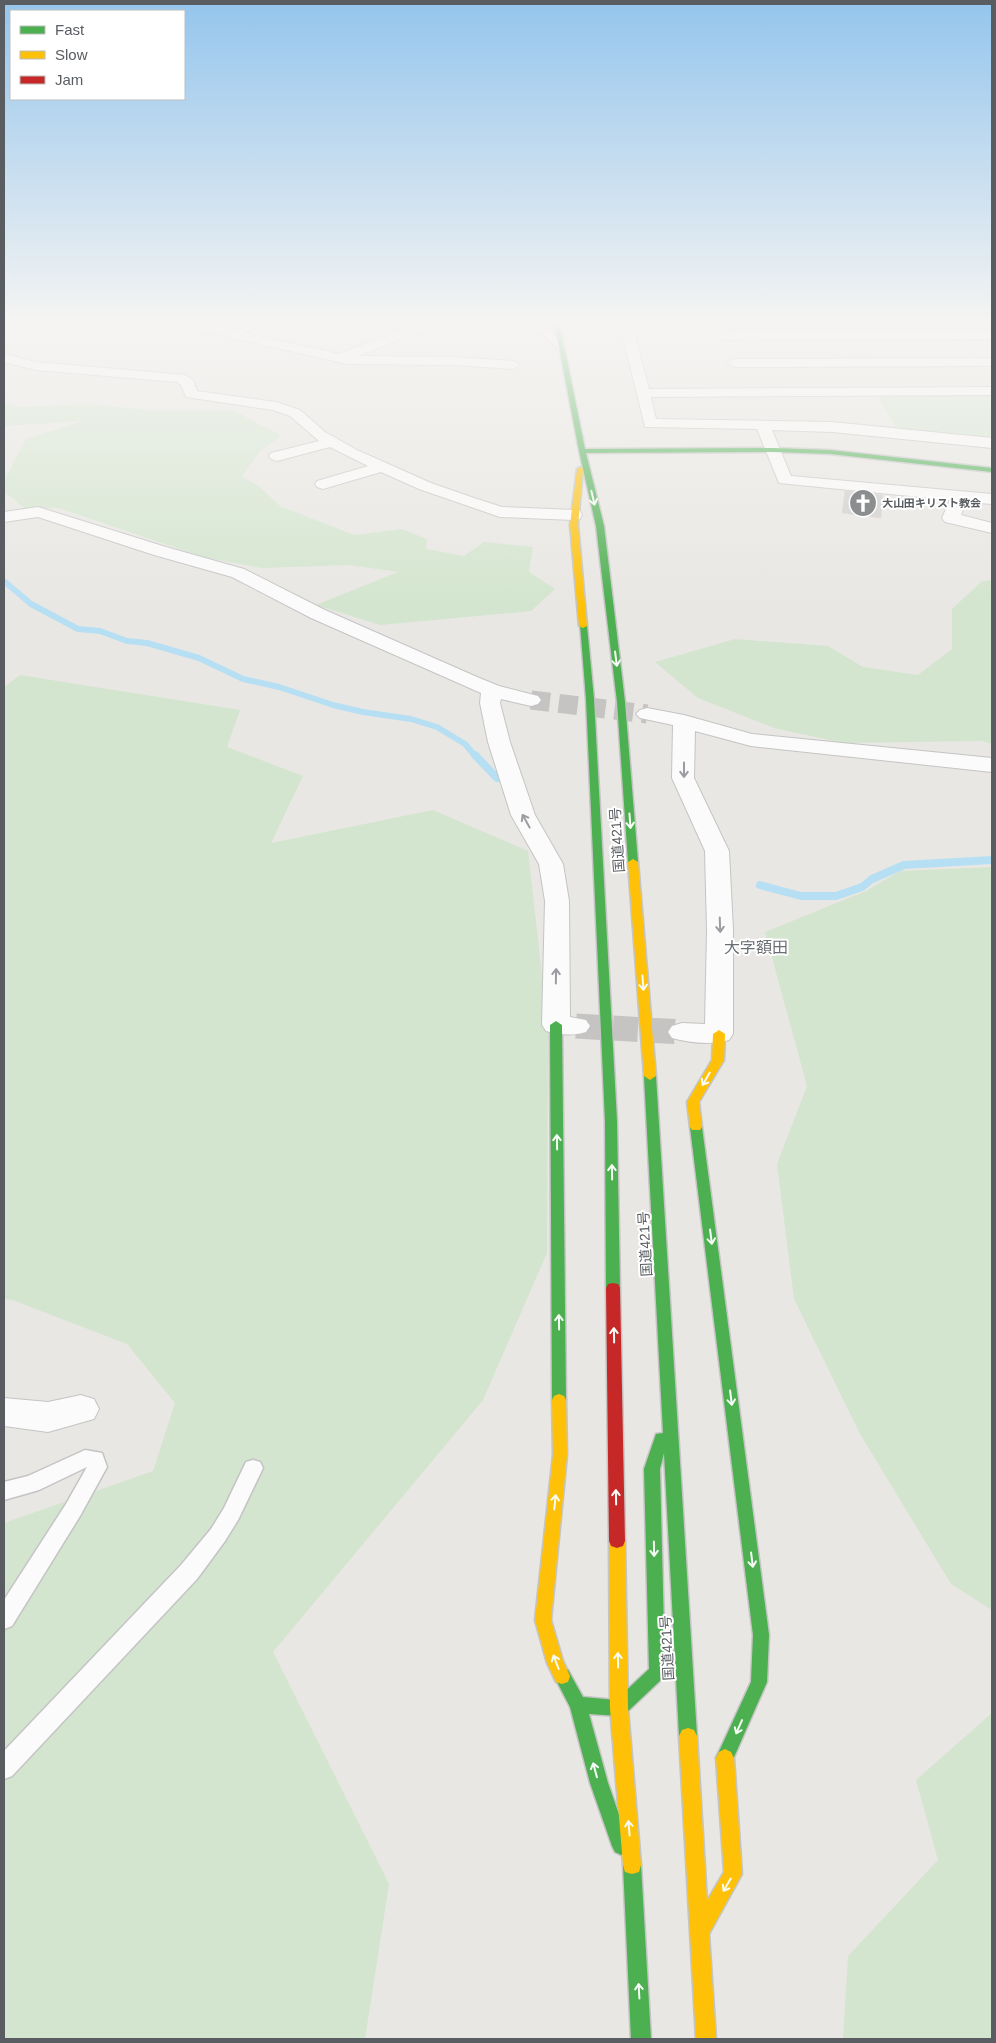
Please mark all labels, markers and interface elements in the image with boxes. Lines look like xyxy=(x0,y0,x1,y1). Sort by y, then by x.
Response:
legend xyxy=(10,10,185,100)
text: Fast xyxy=(55,21,85,38)
text: Slow xyxy=(55,46,88,63)
text: Jam xyxy=(55,71,83,88)
church icon: 大山田キリスト教会 xyxy=(848,488,878,518)
one-way arrow xyxy=(589,489,598,505)
place label: 大山田キリスト教会 xyxy=(882,497,981,509)
one-way arrow xyxy=(611,650,621,666)
one-way arrow xyxy=(679,762,689,778)
street label: 国道421号 xyxy=(607,807,627,873)
one-way arrow xyxy=(626,812,635,828)
one-way arrow xyxy=(521,814,531,828)
one-way arrow xyxy=(715,916,725,933)
district label: 大字額田 xyxy=(724,939,788,956)
one-way arrow xyxy=(551,968,561,984)
one-way arrow xyxy=(638,974,648,990)
one-way arrow xyxy=(701,1072,711,1086)
one-way arrow xyxy=(552,1135,562,1151)
one-way arrow xyxy=(607,1164,617,1180)
street label: 国道421号 xyxy=(635,1211,655,1277)
one-way arrow xyxy=(706,1229,716,1245)
one-way arrow xyxy=(554,1314,564,1330)
one-way arrow xyxy=(609,1327,619,1343)
one-way arrow xyxy=(726,1390,736,1406)
one-way arrow xyxy=(611,1489,621,1506)
one-way arrow xyxy=(551,1494,560,1510)
one-way arrow xyxy=(649,1540,659,1556)
one-way arrow xyxy=(747,1551,757,1567)
street label: 国道421号 xyxy=(657,1615,677,1681)
one-way arrow xyxy=(613,1652,623,1668)
one-way arrow xyxy=(550,1655,560,1670)
one-way arrow xyxy=(734,1719,743,1734)
one-way arrow xyxy=(590,1763,600,1779)
one-way arrow xyxy=(624,1821,634,1837)
one-way arrow xyxy=(722,1877,732,1891)
one-way arrow xyxy=(634,1983,643,1999)

